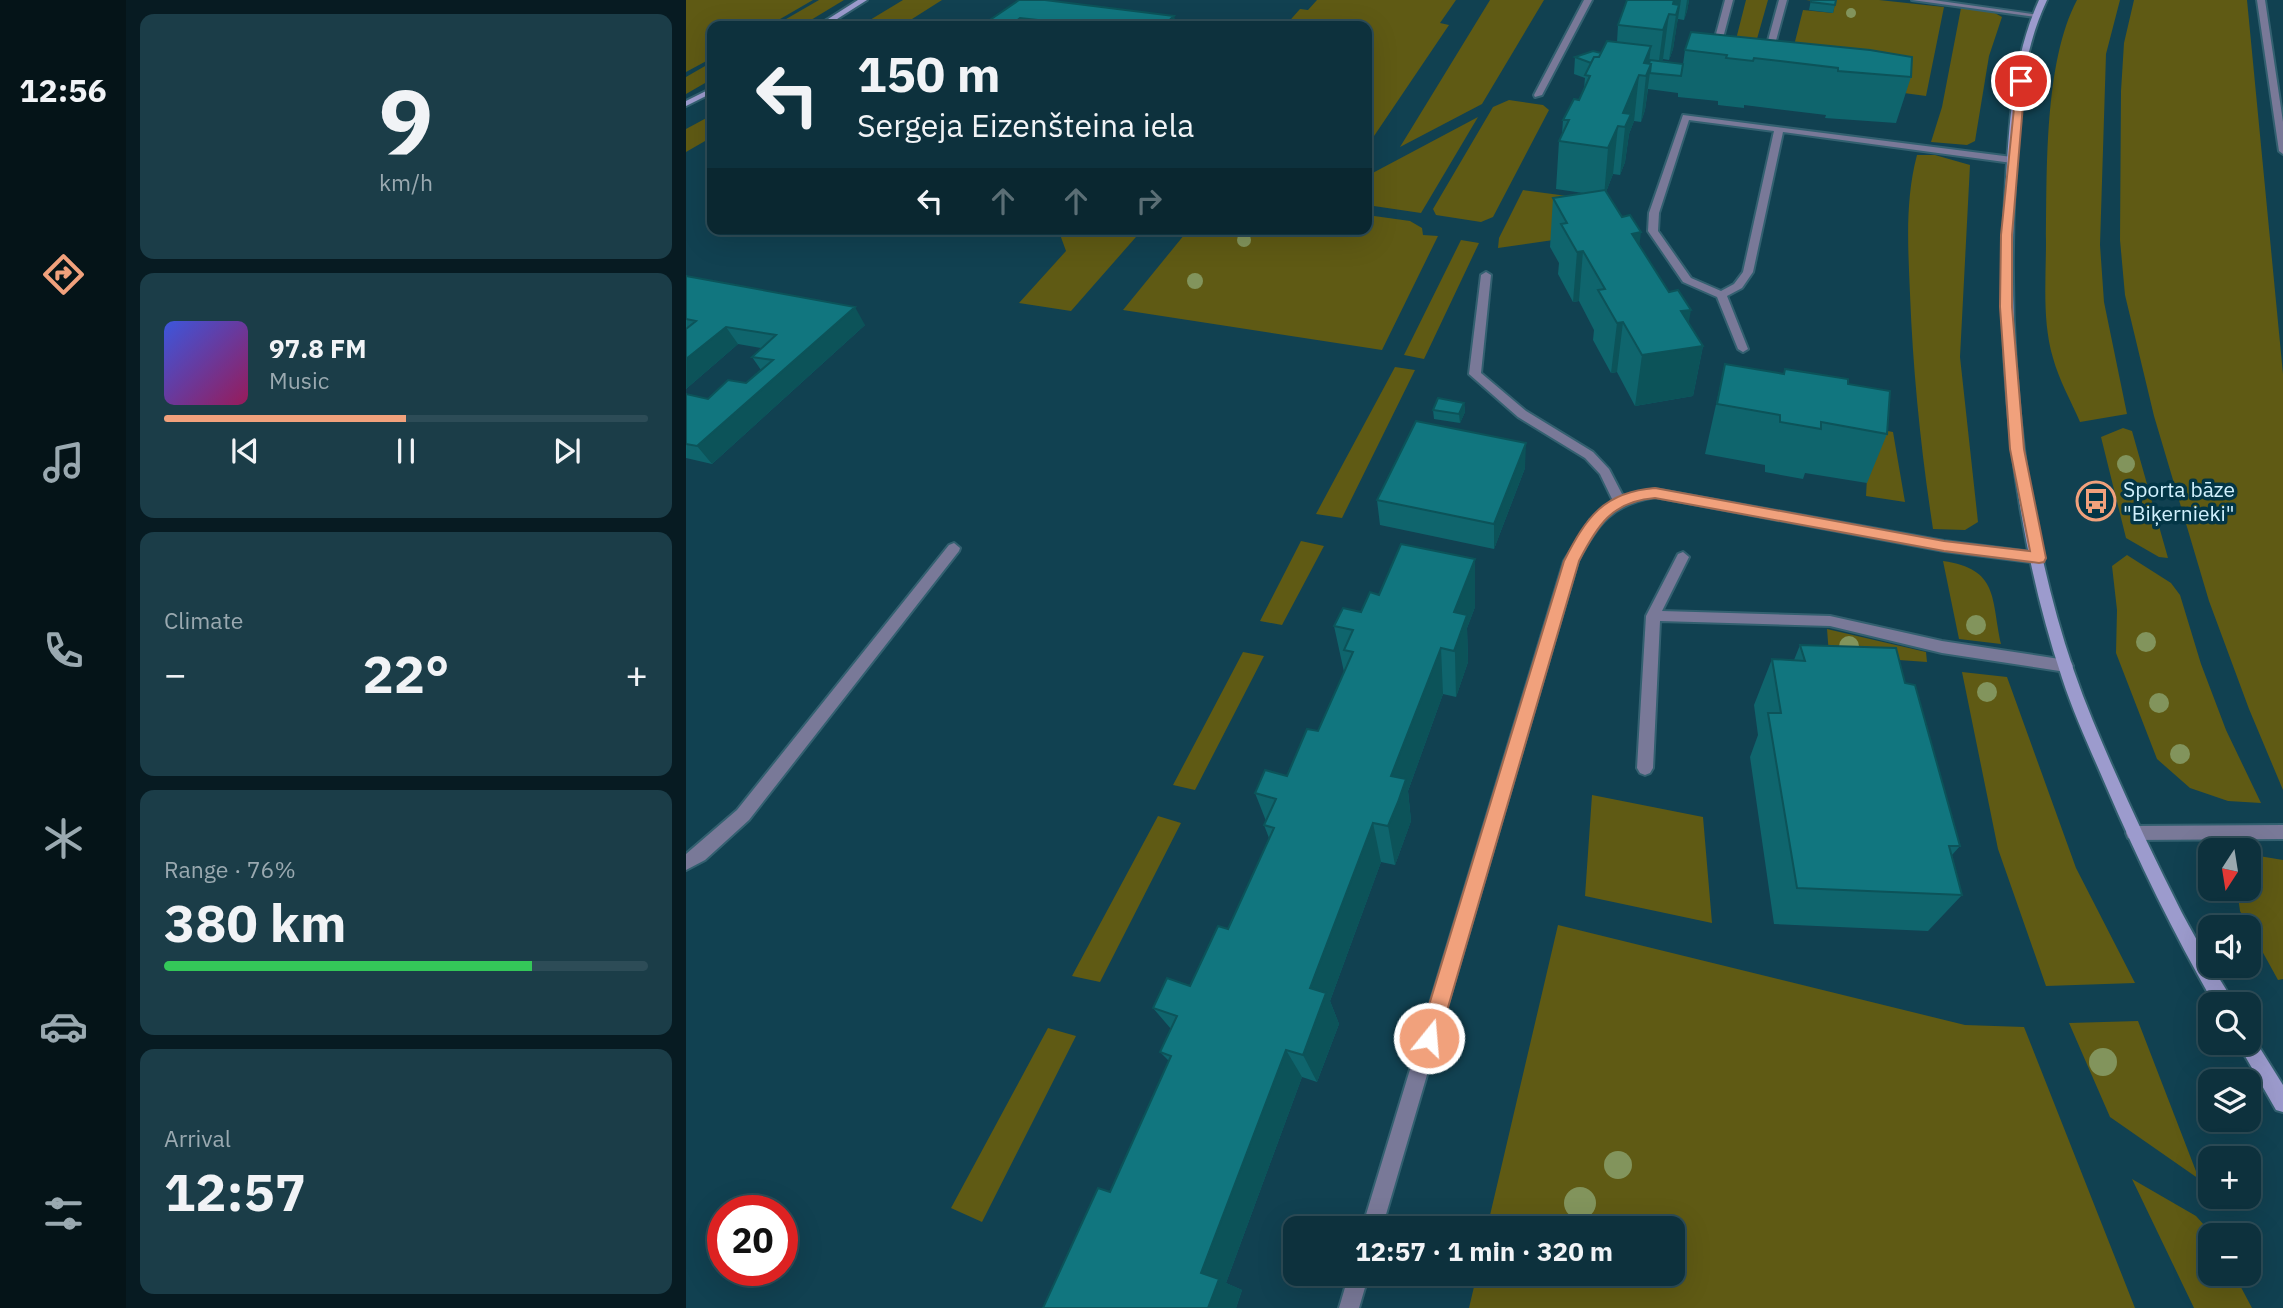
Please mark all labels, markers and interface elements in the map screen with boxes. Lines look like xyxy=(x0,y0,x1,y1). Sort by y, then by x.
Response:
text: 150 m xyxy=(857,42,1001,105)
icon: left xyxy=(742,49,833,140)
pin xyxy=(1991,51,2051,111)
text: 9 xyxy=(379,62,433,180)
icon: arrive xyxy=(2002,62,2040,100)
text: 12:56 xyxy=(19,69,107,111)
text: Sergeja Eizenšteina iela xyxy=(857,104,1194,146)
text: km/h xyxy=(379,167,433,197)
icon: left xyxy=(911,182,949,220)
icon: ahead xyxy=(984,182,1022,220)
icon: ahead xyxy=(1057,182,1095,220)
icon: right xyxy=(1130,182,1168,220)
icon: directions xyxy=(39,250,88,299)
text: 97.8 FM xyxy=(269,331,367,365)
text: Music xyxy=(269,365,329,395)
icon: previous xyxy=(226,432,264,470)
icon: pause xyxy=(387,432,425,470)
icon: next xyxy=(548,432,586,470)
icon: music xyxy=(39,438,88,487)
place label: Sporta bāze "Biķernieki" xyxy=(2123,475,2235,527)
bus stop icon: Sporta bāze "Biķernieki" xyxy=(2075,480,2117,522)
text: Climate xyxy=(164,605,243,635)
icon: phone xyxy=(39,626,88,675)
text: 22° xyxy=(363,640,449,707)
text: − xyxy=(164,649,187,698)
text: + xyxy=(625,649,648,698)
icon: climate xyxy=(39,814,88,863)
north arrow xyxy=(2198,838,2261,901)
map controls xyxy=(2198,838,2261,1286)
text: Range · 76% xyxy=(164,854,296,884)
text: 380 km xyxy=(164,889,346,956)
button: sound xyxy=(2198,915,2261,978)
button: search xyxy=(2198,992,2261,1055)
position arrow xyxy=(1392,1001,1466,1075)
icon: car xyxy=(39,1002,88,1051)
button: layers xyxy=(2198,1069,2261,1132)
text: Arrival xyxy=(164,1123,231,1153)
button: + xyxy=(2198,1146,2261,1209)
text: 12:57 xyxy=(164,1158,306,1225)
icon: filters xyxy=(39,1189,88,1238)
speed limit sign: 20 xyxy=(707,1195,798,1286)
button: − xyxy=(2198,1223,2261,1286)
text: 12:57 · 1 min · 320 m xyxy=(1355,1234,1613,1268)

